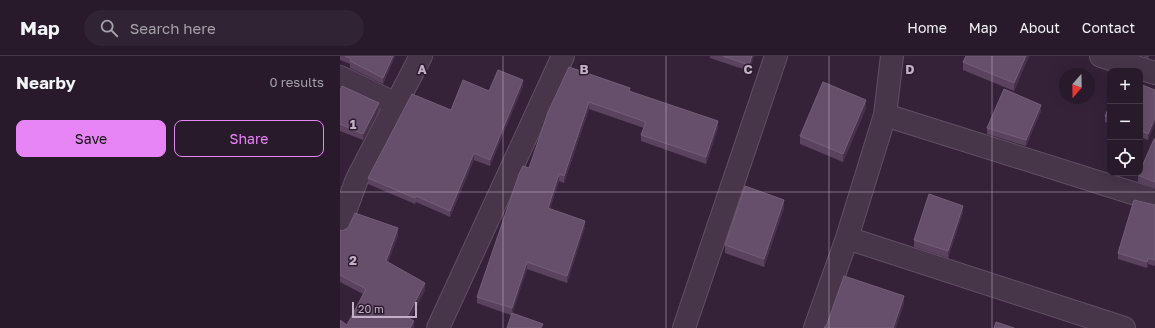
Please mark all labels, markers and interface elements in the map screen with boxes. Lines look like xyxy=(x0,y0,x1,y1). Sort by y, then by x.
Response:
search box xyxy=(84,10,364,46)
text: Map xyxy=(20,16,60,39)
icon: search xyxy=(98,17,120,39)
text: Search here xyxy=(130,19,216,37)
text: Home xyxy=(907,19,947,36)
text: Map xyxy=(969,19,997,36)
text: About xyxy=(1019,19,1060,36)
text: Contact xyxy=(1082,19,1135,36)
text: A xyxy=(417,61,427,77)
text: B xyxy=(579,61,589,77)
text: C xyxy=(743,61,753,77)
text: D xyxy=(905,61,915,77)
north arrow xyxy=(1059,68,1095,104)
map controls xyxy=(1107,68,1143,176)
button: + xyxy=(1107,68,1143,104)
text: Nearby xyxy=(16,72,76,93)
text: 0 results xyxy=(269,74,324,90)
button: − xyxy=(1107,104,1143,140)
text: 1 xyxy=(350,116,357,132)
button: Save xyxy=(16,120,166,157)
button: Share xyxy=(174,120,324,157)
button: locate xyxy=(1107,140,1143,176)
text: 2 xyxy=(349,252,357,268)
scale bar xyxy=(352,300,417,319)
text: 20 m xyxy=(358,302,384,315)

